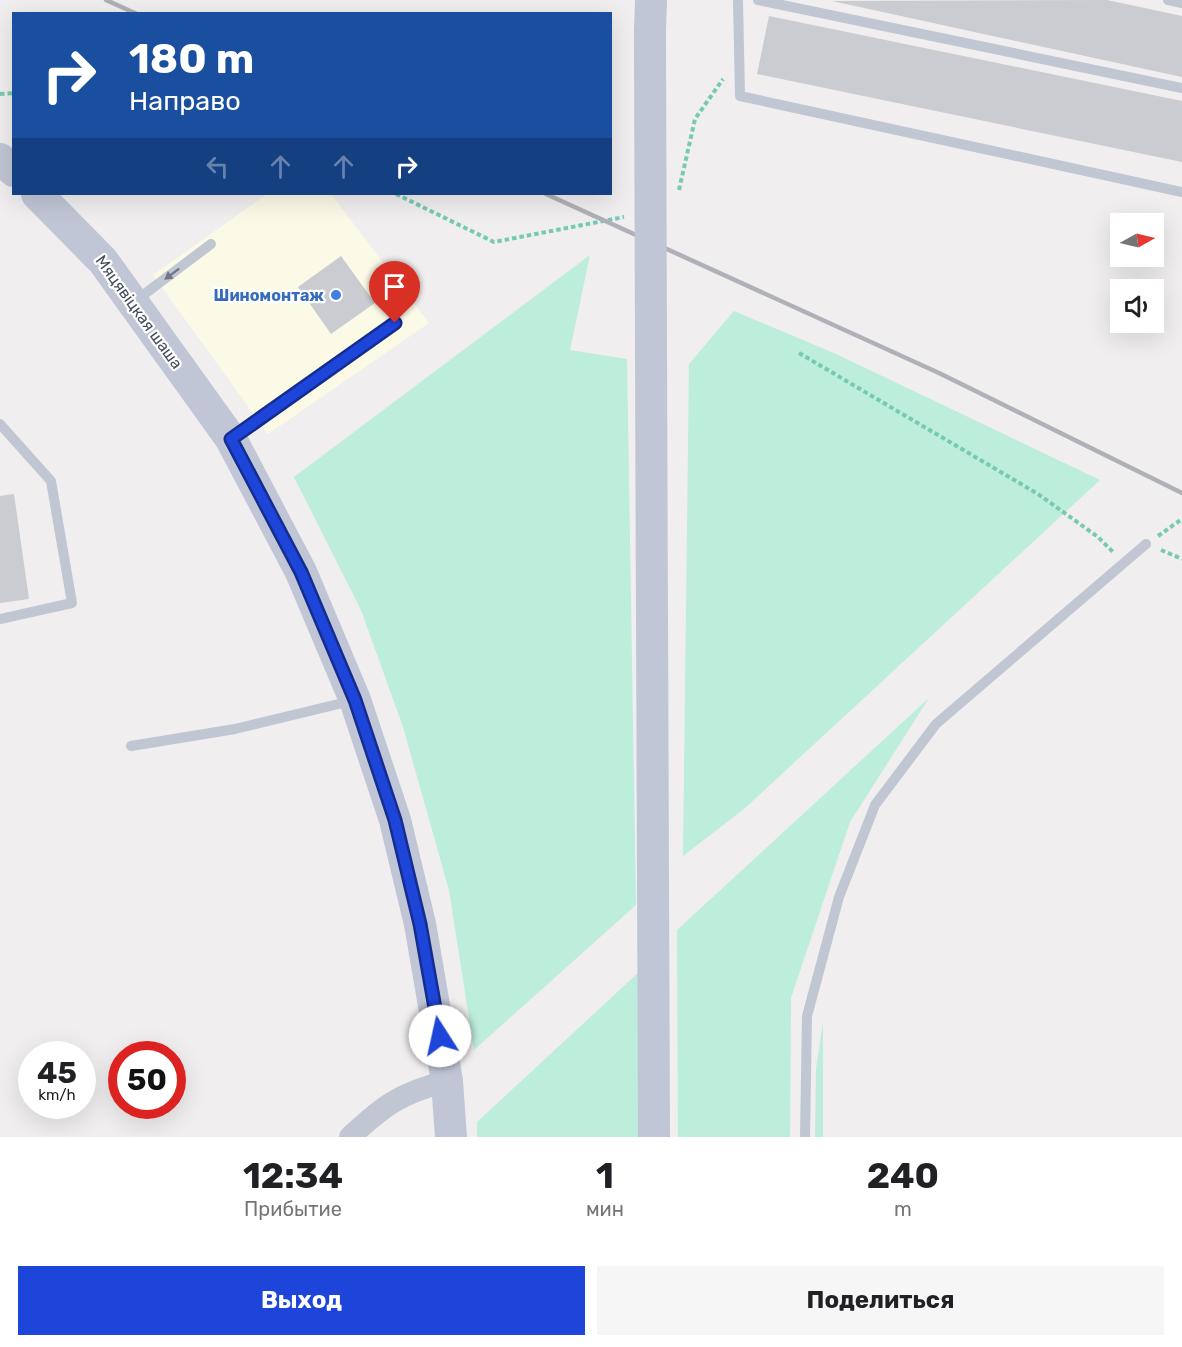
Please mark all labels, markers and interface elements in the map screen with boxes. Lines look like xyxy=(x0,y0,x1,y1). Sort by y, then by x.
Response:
text: 180 m xyxy=(129,34,254,84)
icon: right xyxy=(30,36,108,114)
text: Направо xyxy=(129,85,241,117)
icon: left xyxy=(201,150,234,183)
icon: ahead xyxy=(264,150,297,183)
icon: ahead xyxy=(327,150,360,183)
icon: right xyxy=(390,150,423,183)
north arrow xyxy=(1110,213,1164,267)
map controls xyxy=(1110,213,1164,333)
street label: Мяцявіцкая шаша xyxy=(91,252,187,372)
pin xyxy=(369,261,420,323)
one-way arrow xyxy=(164,267,179,279)
icon: arrive xyxy=(378,270,411,303)
button: sound xyxy=(1110,279,1164,333)
place label: Шиномонтаж xyxy=(214,286,324,305)
marker: Шиномонтаж xyxy=(329,288,343,302)
position arrow xyxy=(408,1004,472,1068)
speed limit sign: 50 xyxy=(108,1041,186,1119)
text: 45 xyxy=(37,1055,77,1091)
text: km/h xyxy=(38,1086,76,1104)
text: 12:34 xyxy=(243,1154,343,1197)
text: 1 xyxy=(596,1154,614,1197)
text: 240 xyxy=(867,1154,939,1197)
text: Прибытие xyxy=(244,1197,342,1221)
text: мин xyxy=(586,1197,624,1221)
text: m xyxy=(894,1197,912,1221)
button: Выход xyxy=(18,1266,585,1335)
button: Поделиться xyxy=(597,1266,1164,1335)

